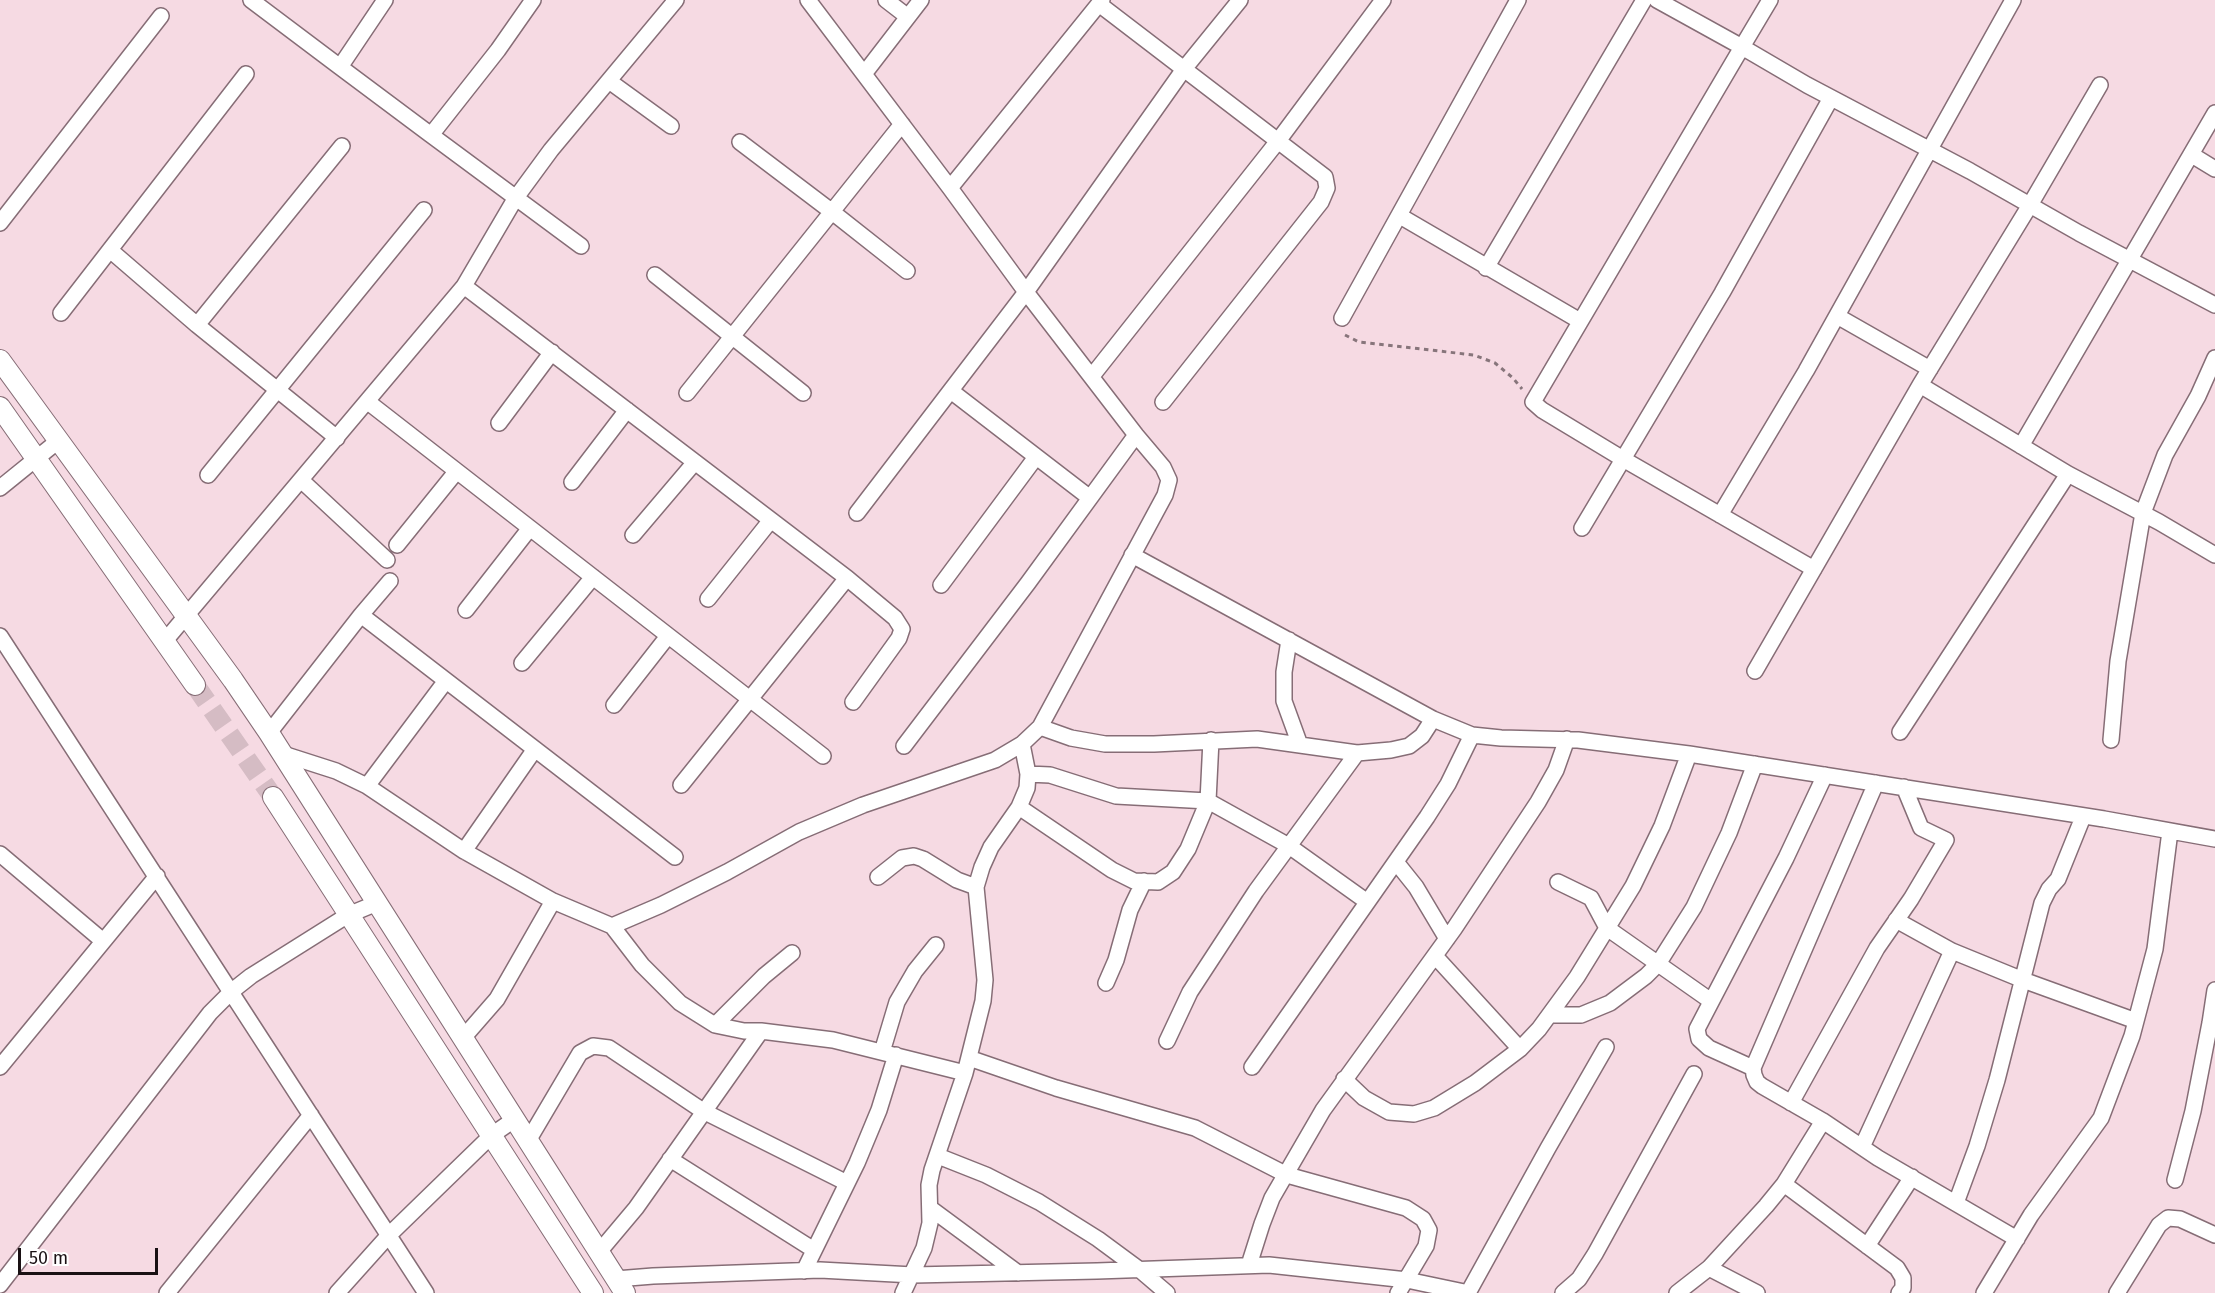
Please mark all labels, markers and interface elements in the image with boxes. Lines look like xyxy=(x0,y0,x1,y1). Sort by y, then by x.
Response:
scale bar xyxy=(21,1236,160,1274)
text: 50 m xyxy=(29,1247,68,1269)

